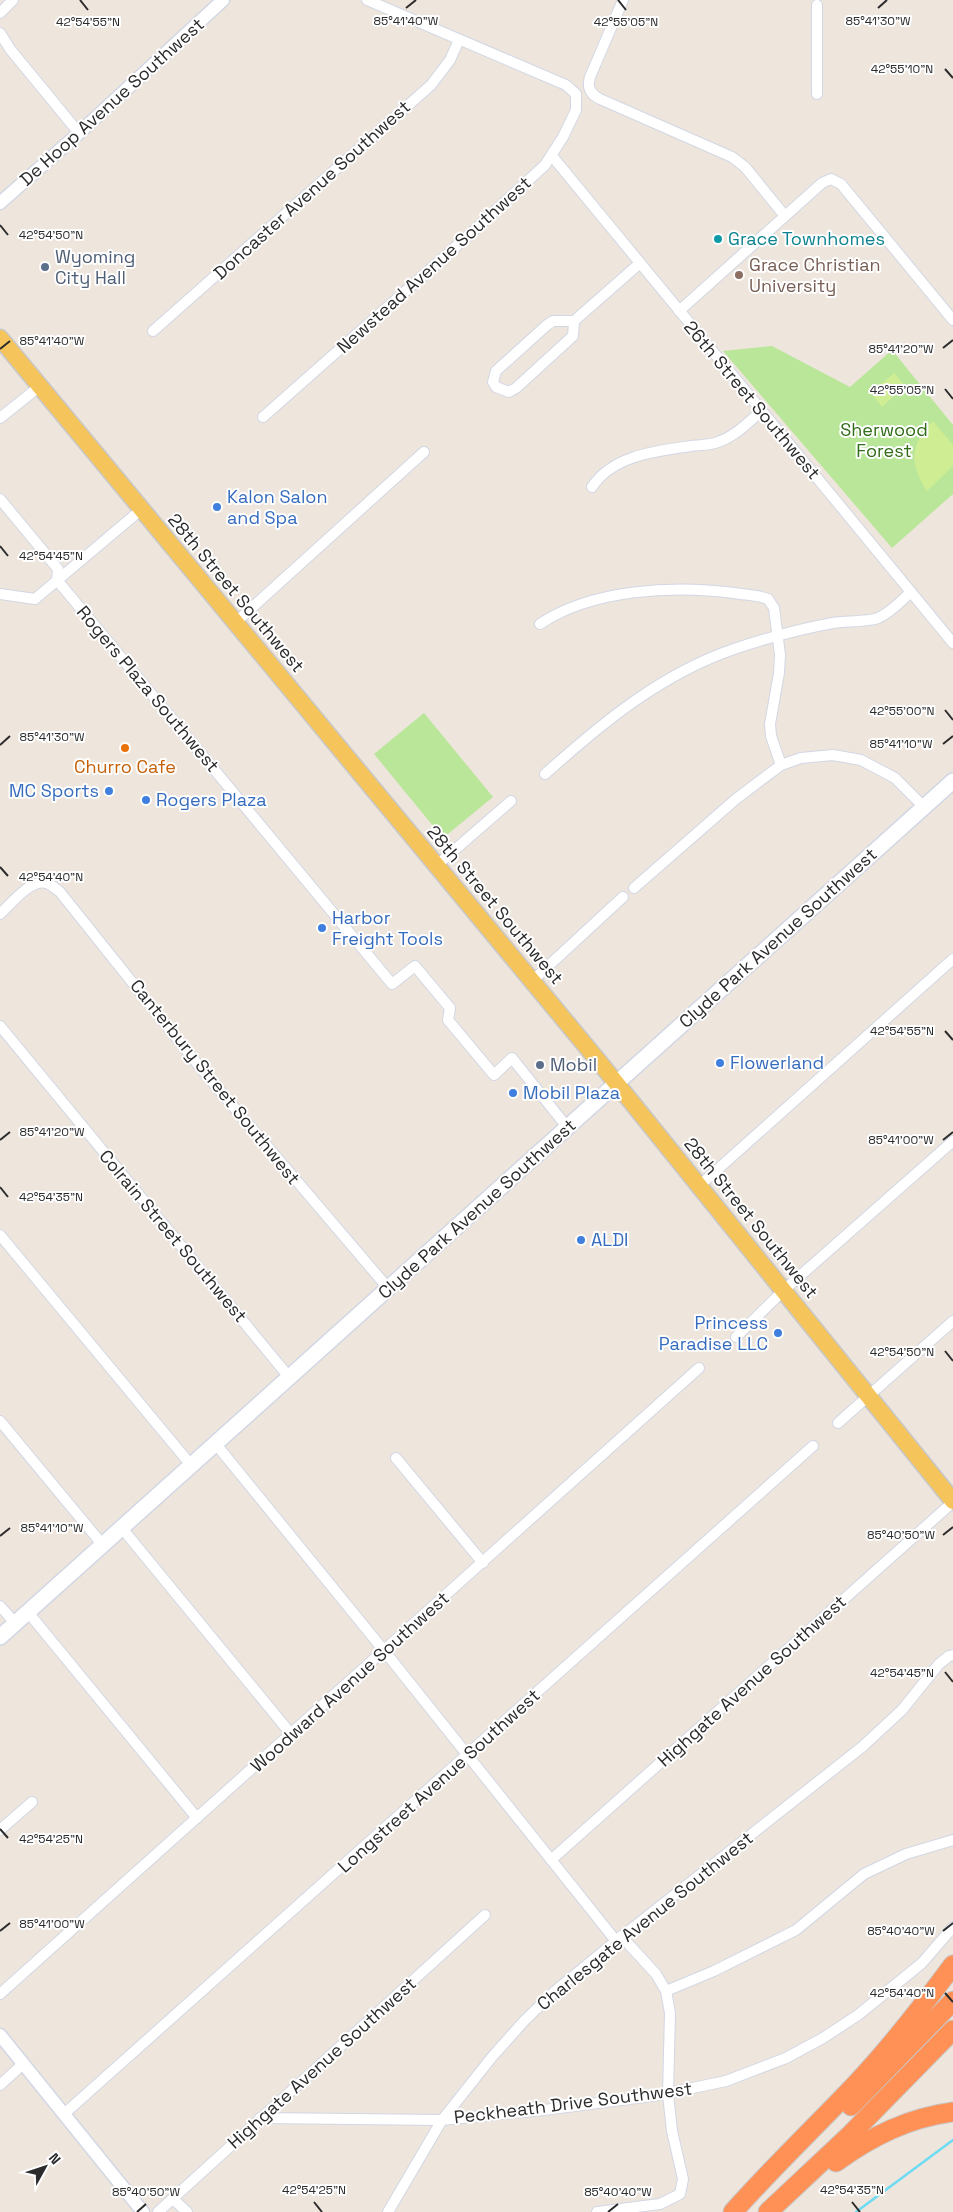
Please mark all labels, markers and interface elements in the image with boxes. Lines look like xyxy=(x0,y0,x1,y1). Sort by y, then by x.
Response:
street label: De Hoop Avenue Southwest xyxy=(15,13,209,191)
text: 85°41'40"W xyxy=(374,13,439,29)
text: 85°41'30"W xyxy=(845,13,911,29)
text: 42°54'55"N xyxy=(56,14,120,30)
text: 42°55'05"N xyxy=(594,14,658,30)
text: 42°55'10"N xyxy=(871,61,933,77)
street label: Doncaster Avenue Southwest xyxy=(208,95,415,284)
street label: Newstead Avenue Southwest xyxy=(332,171,536,358)
text: 42°54'50"N xyxy=(19,227,83,243)
place label: Grace Townhomes xyxy=(728,227,885,250)
marker: Grace Townhomes xyxy=(712,233,724,245)
place label: Wyoming City Hall xyxy=(55,245,135,289)
place label: Grace Christian University xyxy=(749,253,881,297)
marker: Wyoming City Hall xyxy=(39,261,51,273)
marker: Grace Christian University xyxy=(733,269,745,281)
street label: 26th Street Southwest xyxy=(679,316,826,484)
text: 85°41'40"W xyxy=(20,333,85,349)
text: 85°41'20"W xyxy=(869,341,934,357)
text: 42°55'05"N xyxy=(870,382,934,398)
park label: Sherwood Forest xyxy=(840,418,928,462)
place label: Kalon Salon and Spa xyxy=(227,485,327,529)
marker: Kalon Salon and Spa xyxy=(211,501,223,513)
street label: 28th Street Southwest xyxy=(163,508,310,677)
text: 42°54'45"N xyxy=(19,548,83,564)
street label: Rogers Plaza Southwest xyxy=(72,601,225,777)
text: 42°55'00"N xyxy=(869,703,935,719)
text: 85°41'30"W xyxy=(19,729,85,745)
text: 85°41'10"W xyxy=(870,736,933,752)
marker: Churro Cafe xyxy=(119,742,131,754)
place label: Churro Cafe xyxy=(74,755,176,778)
place label: MC Sports xyxy=(9,779,99,802)
marker: MC Sports xyxy=(103,785,115,797)
place label: Rogers Plaza xyxy=(156,788,267,811)
marker: Rogers Plaza xyxy=(140,794,152,806)
street label: 28th Street Southwest xyxy=(422,820,569,989)
street label: Clyde Park Avenue Southwest xyxy=(674,843,881,1033)
text: 42°54'40"N xyxy=(19,869,83,885)
place label: Harbor Freight Tools xyxy=(332,906,443,950)
marker: Harbor Freight Tools xyxy=(316,922,328,934)
street label: Canterbury Street Southwest xyxy=(125,974,305,1189)
text: 42°54'55"N xyxy=(870,1023,934,1039)
place label: Flowerland xyxy=(730,1051,824,1074)
place label: Mobil xyxy=(550,1053,597,1076)
marker: Flowerland xyxy=(714,1057,726,1069)
marker: Mobil xyxy=(534,1059,546,1071)
place label: Mobil Plaza xyxy=(523,1081,620,1104)
marker: Mobil Plaza xyxy=(507,1087,519,1099)
street label: Clyde Park Avenue Southwest xyxy=(373,1114,580,1304)
text: 85°41'20"W xyxy=(20,1124,85,1140)
text: 85°41'00"W xyxy=(868,1132,934,1148)
street label: 28th Street Southwest xyxy=(679,1133,823,1303)
street label: Colrain Street Southwest xyxy=(94,1145,252,1327)
text: 42°54'35"N xyxy=(19,1189,83,1205)
place label: ALDI xyxy=(591,1228,629,1251)
marker: ALDI xyxy=(575,1234,587,1246)
place label: Princess Paradise LLC xyxy=(659,1311,768,1355)
marker: Princess Paradise LLC xyxy=(772,1327,784,1339)
text: 42°54'50"N xyxy=(870,1344,934,1360)
text: 85°41'10"W xyxy=(21,1520,84,1536)
text: 85°40'50"W xyxy=(867,1527,935,1543)
street label: Woodward Avenue Southwest xyxy=(246,1586,454,1777)
street label: Highgate Avenue Southwest xyxy=(652,1590,851,1772)
text: 42°54'45"N xyxy=(870,1665,934,1681)
street label: Longstreet Avenue Southwest xyxy=(333,1684,545,1878)
street label: Charlesgate Avenue Southwest xyxy=(532,1826,757,2015)
text: 42°54'25"N xyxy=(19,1831,83,1847)
text: 85°41'00"W xyxy=(19,1916,85,1932)
text: 85°40'40"W xyxy=(867,1923,935,1939)
street label: Highgate Avenue Southwest xyxy=(222,1972,421,2154)
text: 42°54'40"N xyxy=(870,1985,934,2001)
street label: Peckheath Drive Southwest xyxy=(453,2076,693,2129)
north arrow xyxy=(20,2142,70,2192)
text: N xyxy=(45,2149,65,2168)
text: 42°54'25"N xyxy=(282,2182,346,2198)
text: 42°54'35"N xyxy=(820,2182,884,2198)
text: 85°40'50"W xyxy=(112,2184,180,2200)
text: 85°40'40"W xyxy=(584,2184,652,2200)

